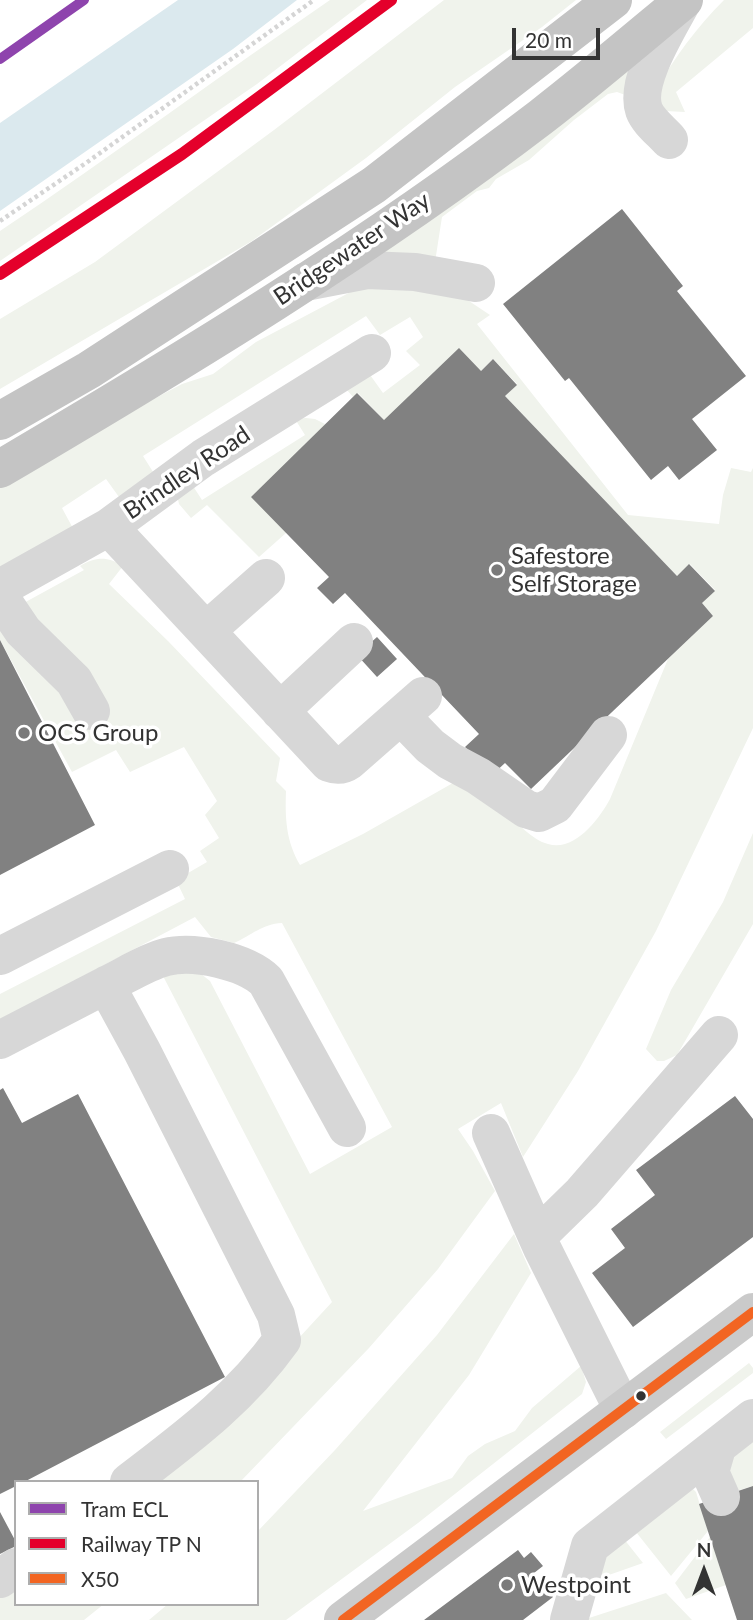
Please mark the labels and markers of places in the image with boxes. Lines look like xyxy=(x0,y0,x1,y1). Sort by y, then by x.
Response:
place label: Safestore Self Storage xyxy=(511,542,637,598)
marker: Safestore Self Storage xyxy=(489,562,505,578)
place label: OCS Group xyxy=(38,719,158,747)
marker: OCS Group xyxy=(16,725,32,741)
unlabelled marker xyxy=(634,1389,648,1403)
place label: Westpoint xyxy=(521,1571,631,1599)
marker: Westpoint xyxy=(499,1577,515,1593)

